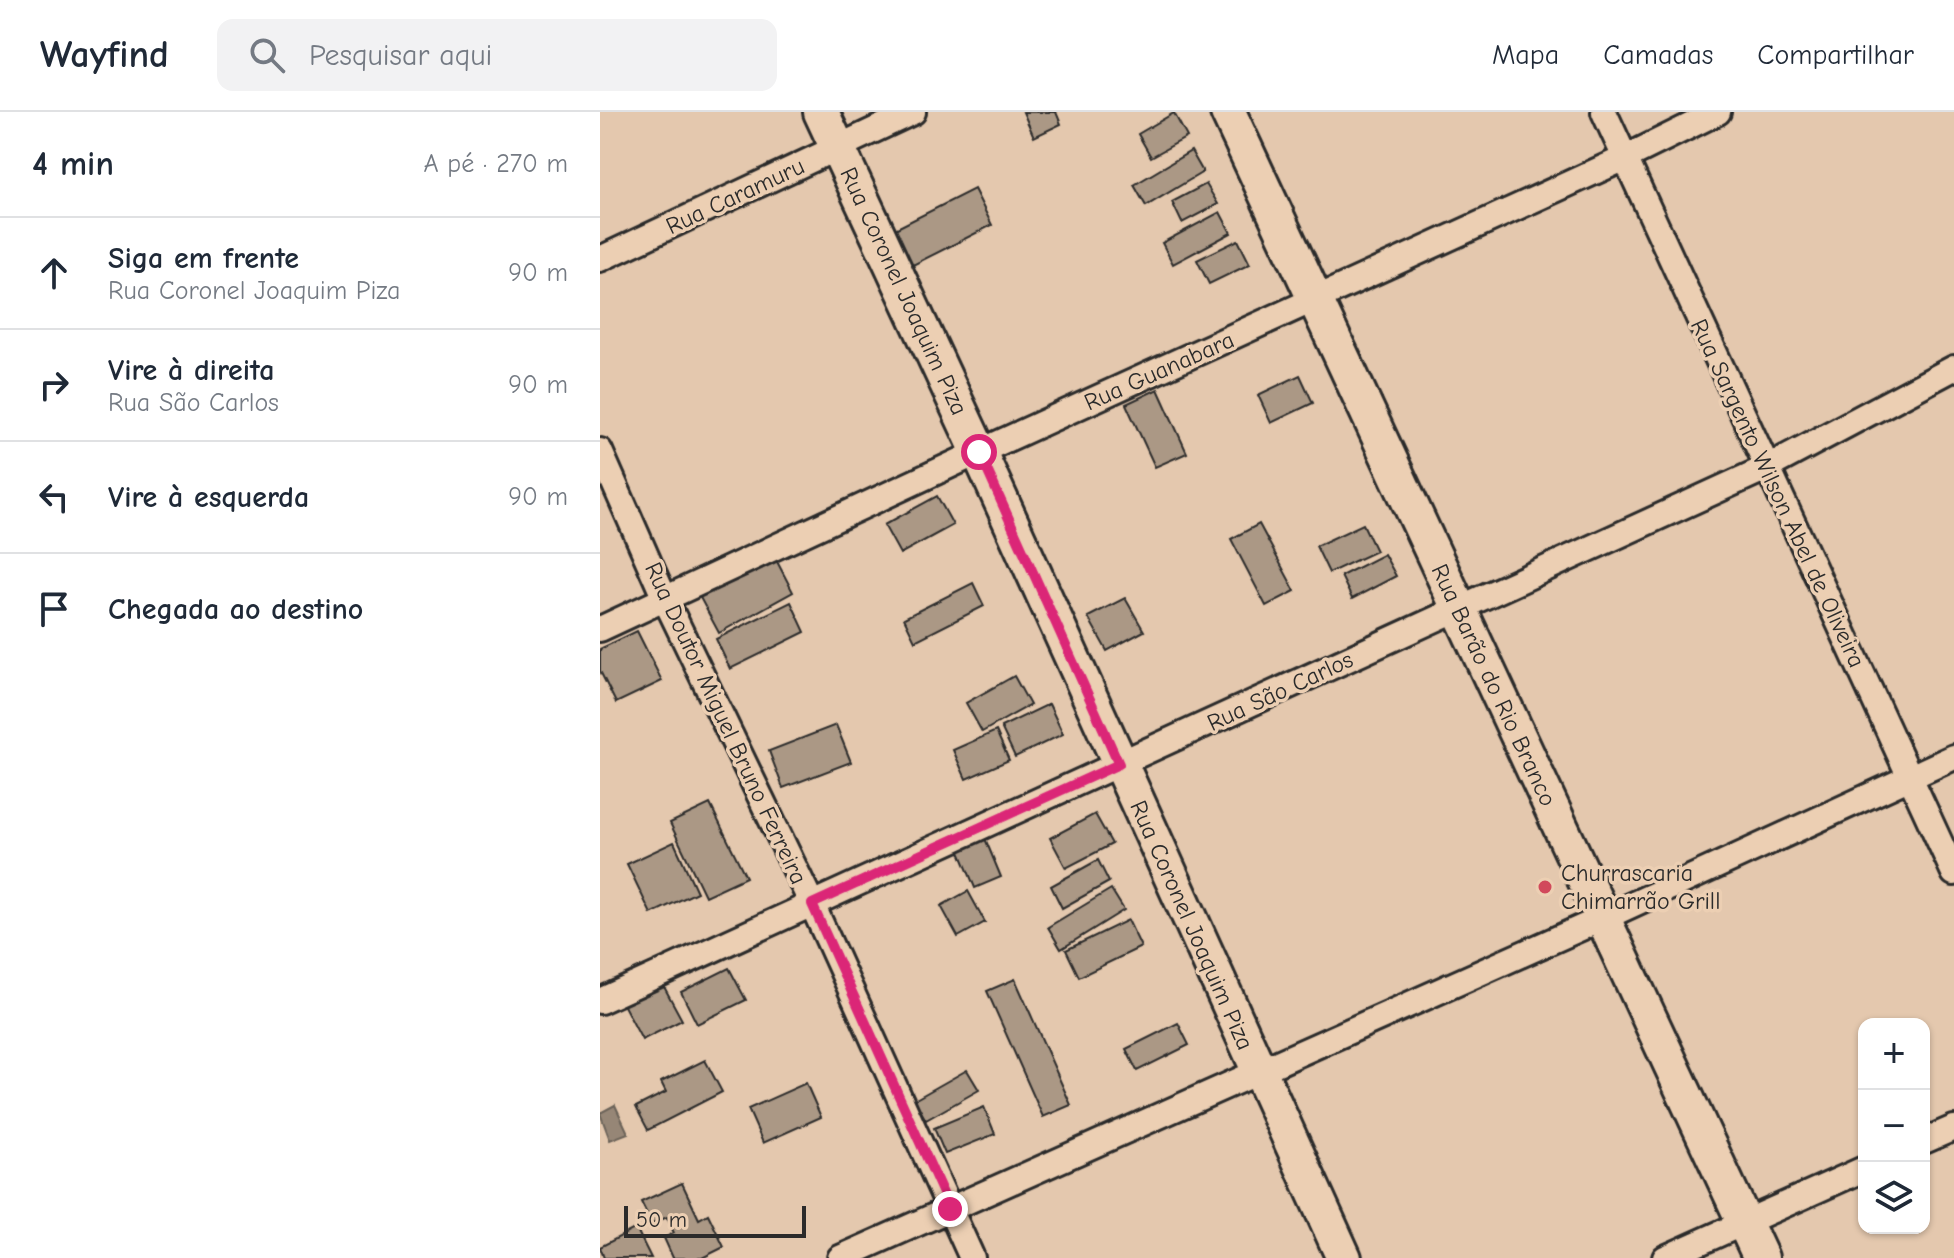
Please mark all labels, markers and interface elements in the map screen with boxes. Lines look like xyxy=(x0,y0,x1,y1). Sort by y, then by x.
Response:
search box xyxy=(217,19,777,91)
text: Wayfind xyxy=(40,33,169,77)
icon: search xyxy=(245,33,289,77)
text: Pesquisar aqui xyxy=(309,38,492,73)
text: Mapa xyxy=(1492,39,1559,71)
text: Camadas xyxy=(1603,39,1713,71)
text: Compartilhar xyxy=(1757,39,1914,71)
text: 4 min xyxy=(32,144,114,184)
text: A pé · 270 m xyxy=(424,149,568,179)
street label: Rua Caramuru xyxy=(661,152,809,240)
street label: Rua Coronel Joaquim Piza xyxy=(834,163,974,419)
text: Siga em frente xyxy=(108,241,299,276)
icon: ahead xyxy=(32,251,76,295)
text: 90 m xyxy=(508,258,568,288)
text: Rua Coronel Joaquim Piza xyxy=(108,276,400,306)
street label: Rua Sargento Wilson Abel de Oliveira xyxy=(1685,314,1871,672)
street label: Rua Guanabara xyxy=(1080,325,1238,417)
text: Vire à direita xyxy=(108,353,274,388)
icon: right xyxy=(32,363,76,407)
text: 90 m xyxy=(508,370,568,400)
text: Rua São Carlos xyxy=(108,388,279,418)
route start xyxy=(961,434,997,470)
icon: left xyxy=(32,475,76,519)
text: Vire à esquerda xyxy=(108,480,309,515)
text: 90 m xyxy=(508,482,568,512)
street label: Rua Doutor Miguel Bruno Ferreira xyxy=(639,558,813,888)
street label: Rua Barão do Rio Branco xyxy=(1426,559,1562,811)
icon: arrive xyxy=(32,587,76,631)
text: Chegada ao destino xyxy=(108,592,363,627)
street label: Rua São Carlos xyxy=(1203,645,1357,737)
street label: Rua Coronel Joaquim Piza xyxy=(1124,796,1260,1054)
place label: Churrascaria Chimarrão Grill xyxy=(1561,859,1720,915)
marker: Churrascaria Chimarrão Grill xyxy=(1536,878,1554,896)
map controls xyxy=(1858,1018,1930,1234)
button: + xyxy=(1858,1018,1930,1090)
button: − xyxy=(1858,1090,1930,1162)
button: layers xyxy=(1858,1162,1930,1234)
route end xyxy=(932,1191,968,1227)
scale bar xyxy=(624,1202,806,1238)
text: 50 m xyxy=(636,1207,687,1233)

